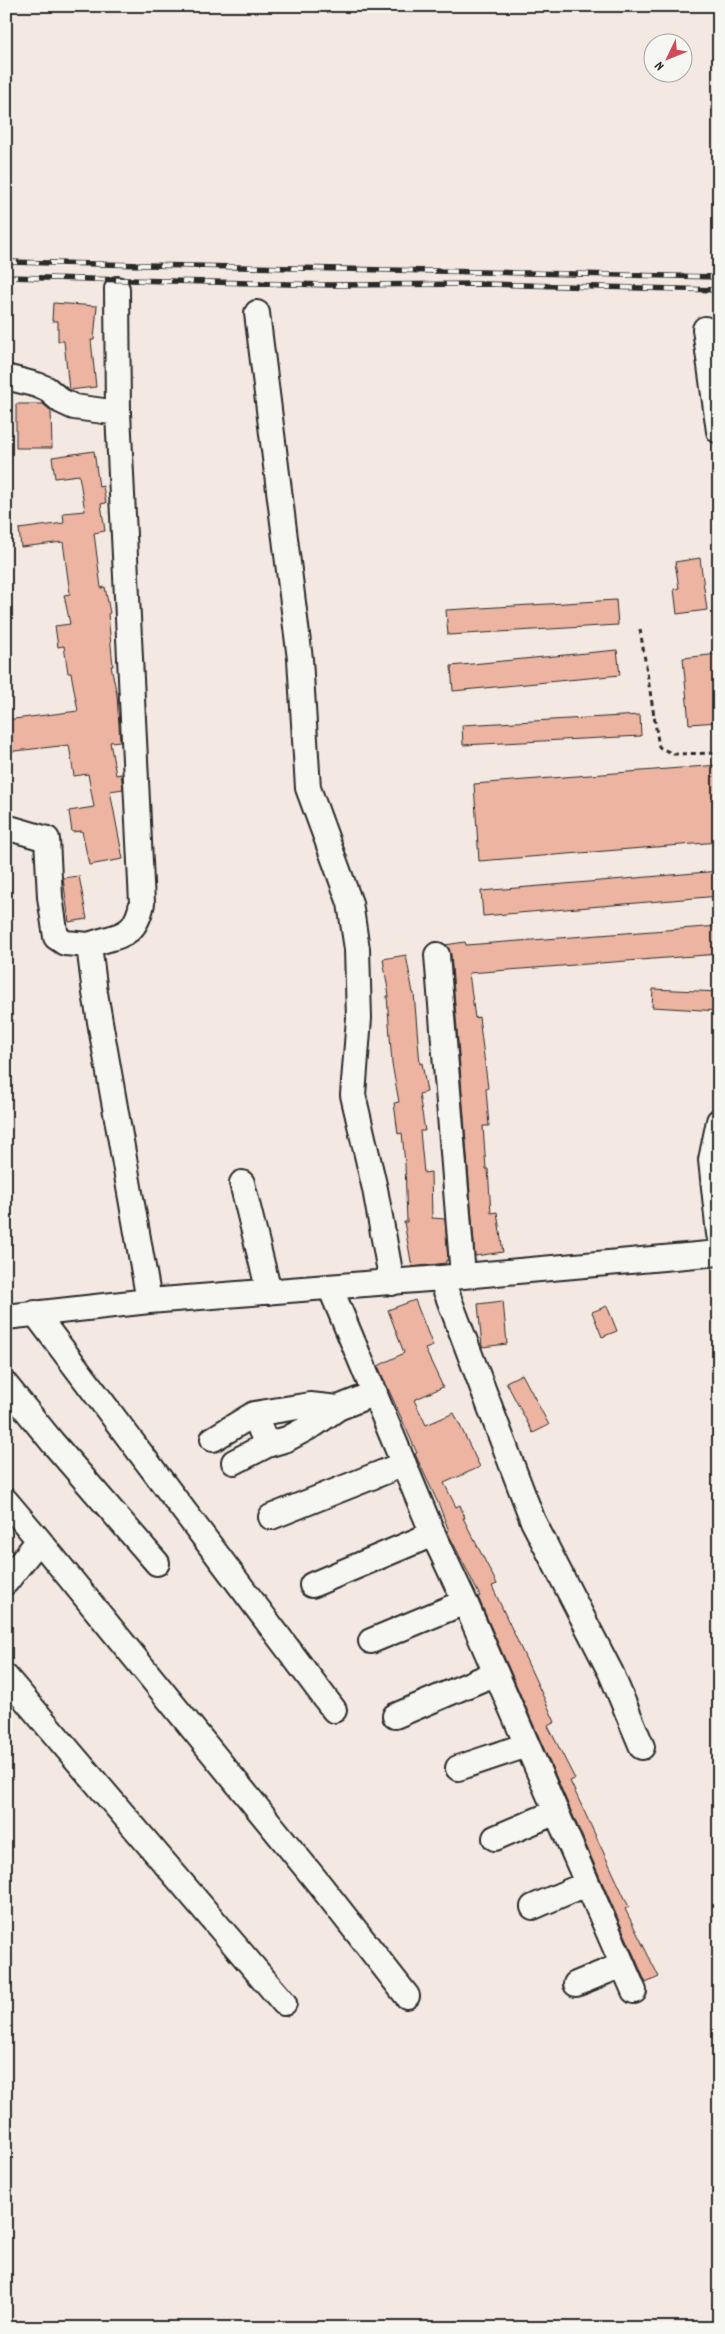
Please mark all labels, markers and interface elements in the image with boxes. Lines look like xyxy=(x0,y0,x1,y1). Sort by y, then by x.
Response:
north arrow xyxy=(642,32,692,82)
text: N xyxy=(650,56,670,75)

